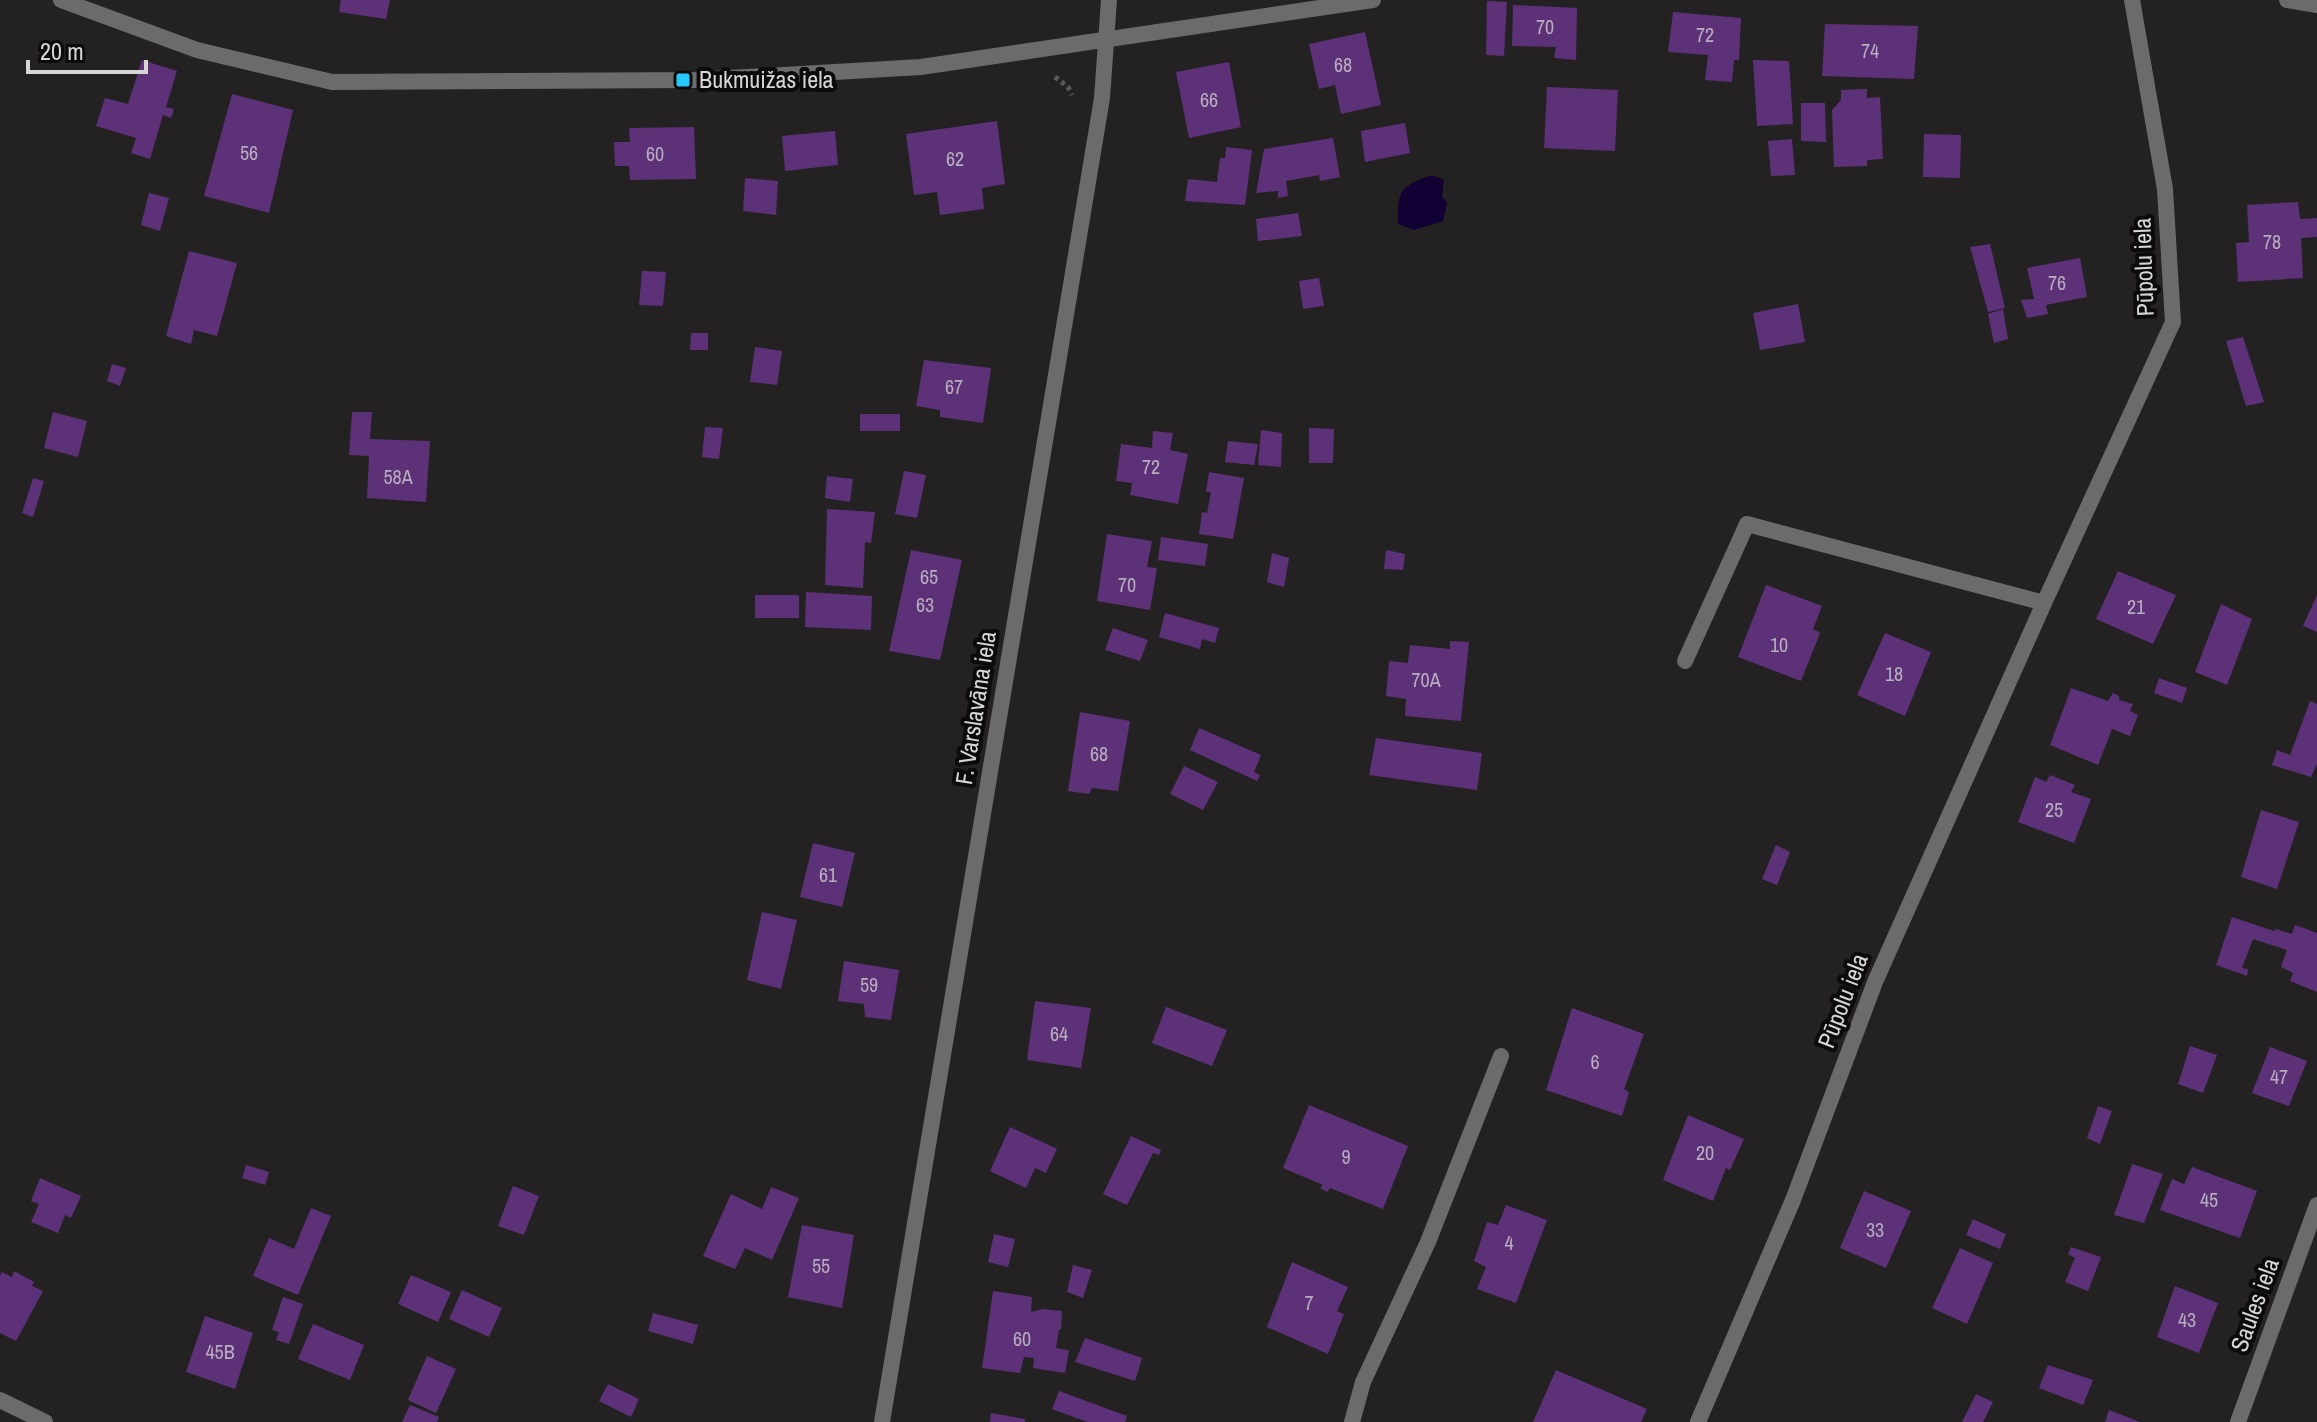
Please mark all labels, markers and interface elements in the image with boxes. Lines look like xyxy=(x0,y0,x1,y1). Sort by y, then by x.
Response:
house number: 70 xyxy=(1536,13,1554,40)
house number: 72 xyxy=(1696,21,1714,48)
scale bar xyxy=(28,24,146,74)
text: 20 m xyxy=(40,35,84,67)
house number: 74 xyxy=(1861,37,1879,64)
house number: 68 xyxy=(1334,51,1352,78)
place label: Bukmuižas iela xyxy=(699,63,834,95)
marker: Bukmuižas iela xyxy=(674,71,692,89)
house number: 66 xyxy=(1200,86,1218,113)
house number: 56 xyxy=(240,139,258,166)
house number: 60 xyxy=(646,140,664,167)
house number: 62 xyxy=(946,145,964,172)
street label: Pūpolu iela xyxy=(2125,217,2161,317)
house number: 78 xyxy=(2263,228,2281,255)
house number: 76 xyxy=(2048,269,2066,296)
house number: 67 xyxy=(945,373,963,400)
house number: 72 xyxy=(1142,453,1160,480)
house number: 58A xyxy=(383,463,413,490)
house number: 65 xyxy=(920,563,938,590)
house number: 70 xyxy=(1118,571,1136,598)
house number: 63 xyxy=(916,591,934,618)
house number: 21 xyxy=(2127,593,2145,620)
street label: F. Varslavāna iela xyxy=(947,629,1003,787)
house number: 10 xyxy=(1770,631,1788,658)
house number: 18 xyxy=(1885,660,1903,687)
house number: 70A xyxy=(1411,666,1441,693)
house number: 68 xyxy=(1090,740,1108,767)
house number: 25 xyxy=(2045,796,2063,823)
house number: 61 xyxy=(819,861,837,888)
street label: Pūpolu iela xyxy=(1809,949,1875,1052)
house number: 59 xyxy=(860,971,878,998)
house number: 64 xyxy=(1050,1020,1068,1047)
house number: 6 xyxy=(1590,1048,1600,1075)
house number: 47 xyxy=(2270,1063,2288,1090)
house number: 20 xyxy=(1696,1139,1714,1166)
house number: 9 xyxy=(1341,1143,1351,1170)
house number: 45 xyxy=(2200,1186,2218,1213)
house number: 33 xyxy=(1866,1216,1884,1243)
house number: 4 xyxy=(1504,1229,1514,1256)
house number: 55 xyxy=(812,1252,830,1279)
street label: Saules iela xyxy=(2222,1253,2286,1356)
house number: 7 xyxy=(1304,1289,1314,1316)
house number: 43 xyxy=(2178,1306,2196,1333)
house number: 60 xyxy=(1013,1325,1031,1352)
house number: 45B xyxy=(205,1338,235,1365)

